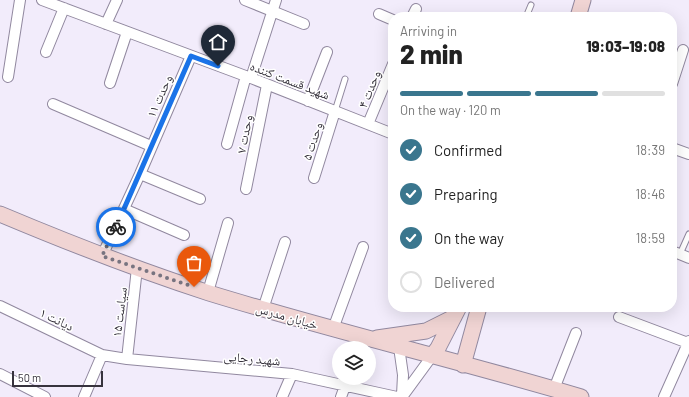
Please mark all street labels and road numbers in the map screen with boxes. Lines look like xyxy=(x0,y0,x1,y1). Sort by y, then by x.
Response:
street label: شهید قسمت کننده xyxy=(248,57,332,103)
street label: وحدت ۴ xyxy=(354,68,385,110)
street label: وحدت ۱۱ xyxy=(143,72,176,120)
street label: وحدت ۷ xyxy=(232,113,257,155)
street label: وحدت ۵ xyxy=(298,120,327,162)
street label: سیاست ۱۵ xyxy=(108,286,130,338)
street label: خیابان مدرس xyxy=(254,300,320,333)
street label: دیانت ۱ xyxy=(37,304,77,334)
street label: شهید رجایی xyxy=(223,348,281,369)

